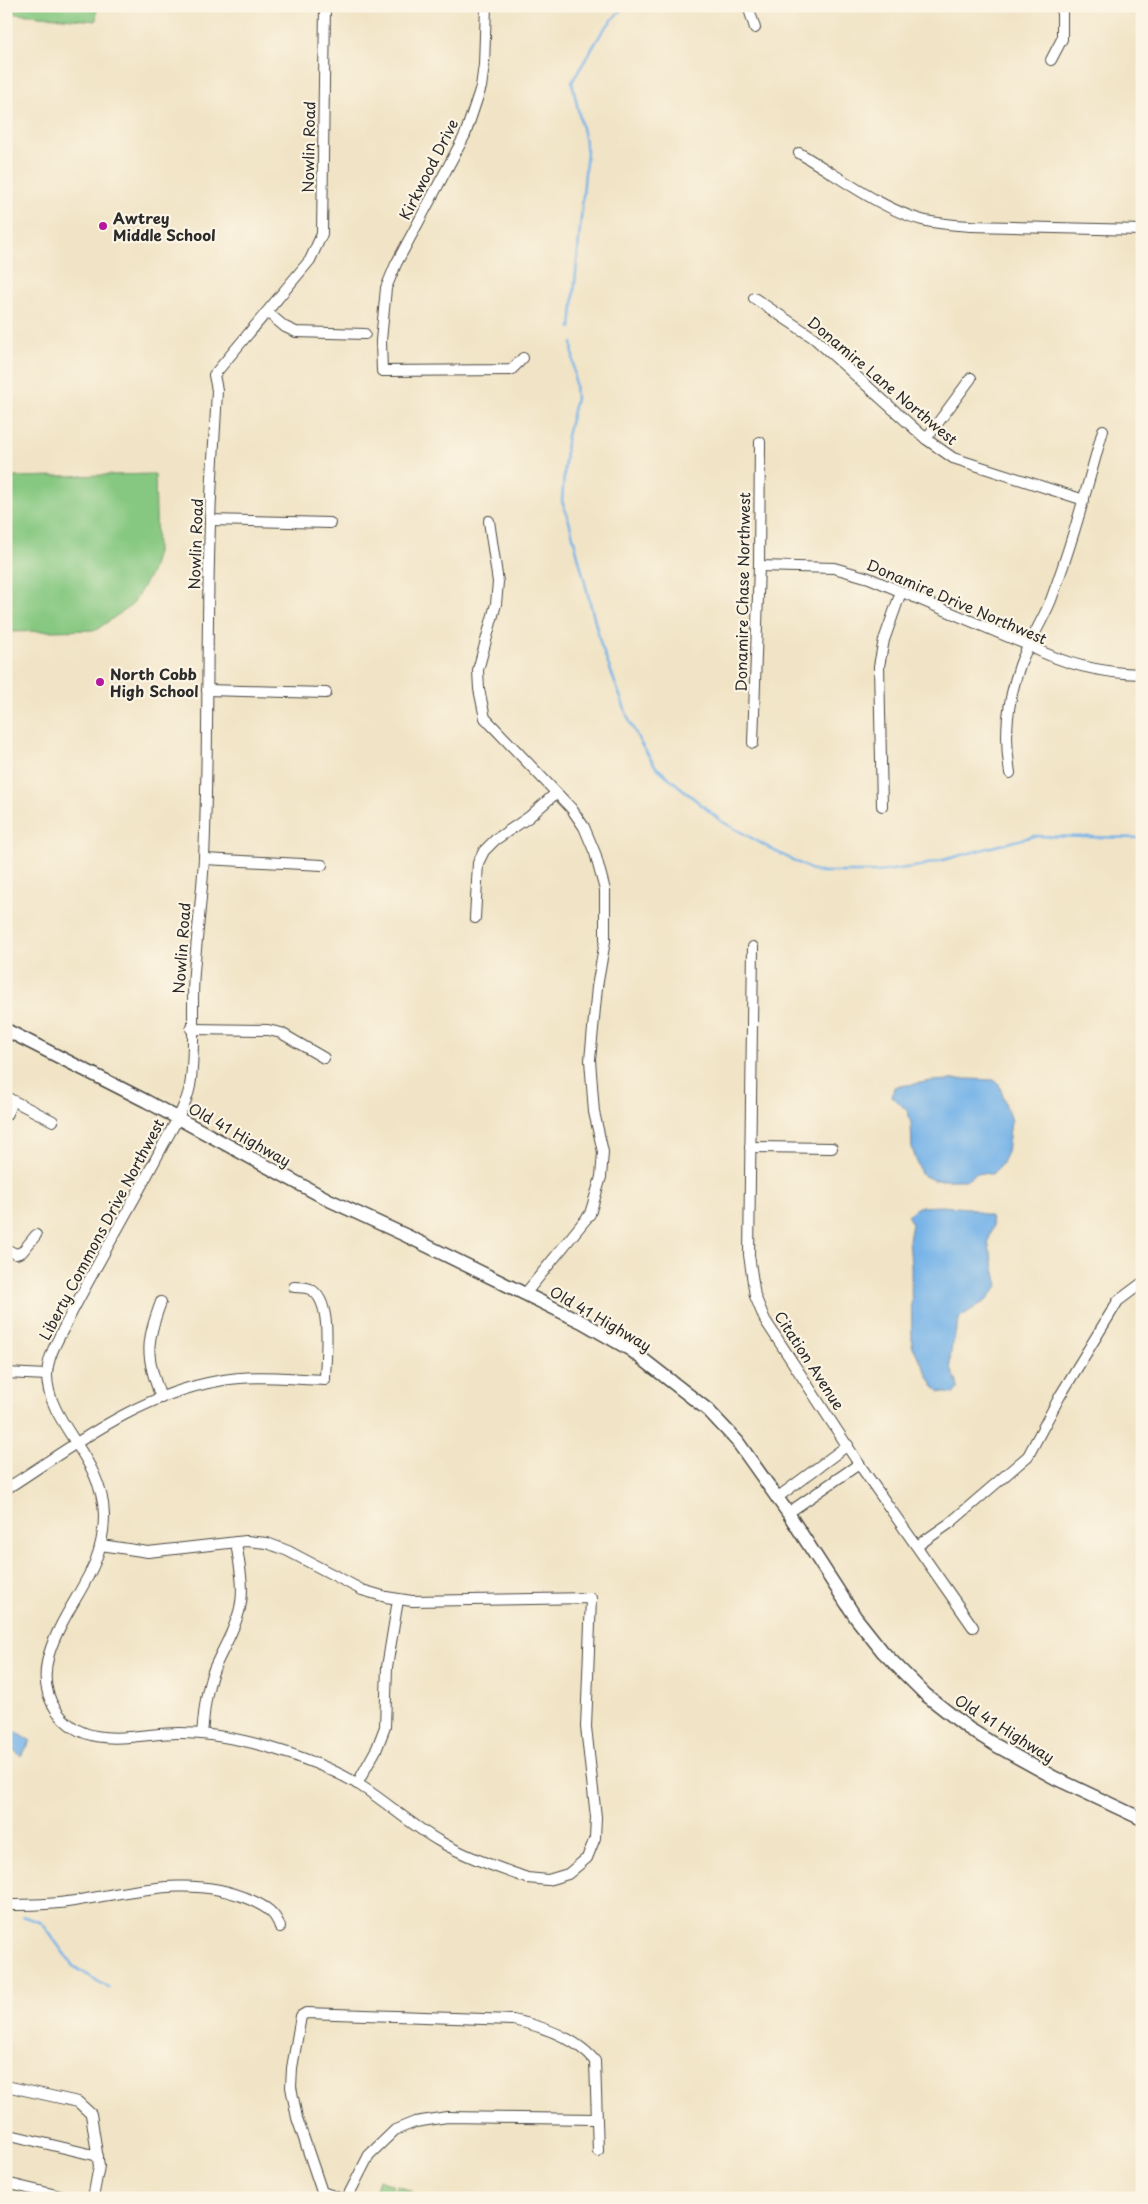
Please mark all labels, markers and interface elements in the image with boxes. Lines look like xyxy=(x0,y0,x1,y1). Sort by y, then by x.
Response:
street label: Nowlin Road xyxy=(296,101,320,193)
street label: Kirkwood Drive xyxy=(393,114,463,224)
place label: Awtrey Middle School xyxy=(113,206,216,246)
marker: Awtrey Middle School xyxy=(97,220,109,232)
street label: Donamire Lane Northwest xyxy=(803,310,963,450)
street label: Donamire Chase Northwest xyxy=(729,492,755,692)
street label: Nowlin Road xyxy=(182,498,208,590)
street label: Donamire Drive Northwest xyxy=(863,553,1051,649)
place label: North Cobb High School xyxy=(110,662,199,702)
marker: North Cobb High School xyxy=(94,676,106,688)
street label: Nowlin Road xyxy=(166,901,196,995)
street label: Old 41 Highway xyxy=(185,1096,295,1172)
street label: Liberty Commons Drive Northwest xyxy=(33,1114,169,1344)
street label: Old 41 Highway xyxy=(546,1280,656,1356)
street label: Citation Avenue xyxy=(769,1306,851,1414)
street label: Old 41 Highway xyxy=(951,1688,1059,1768)

